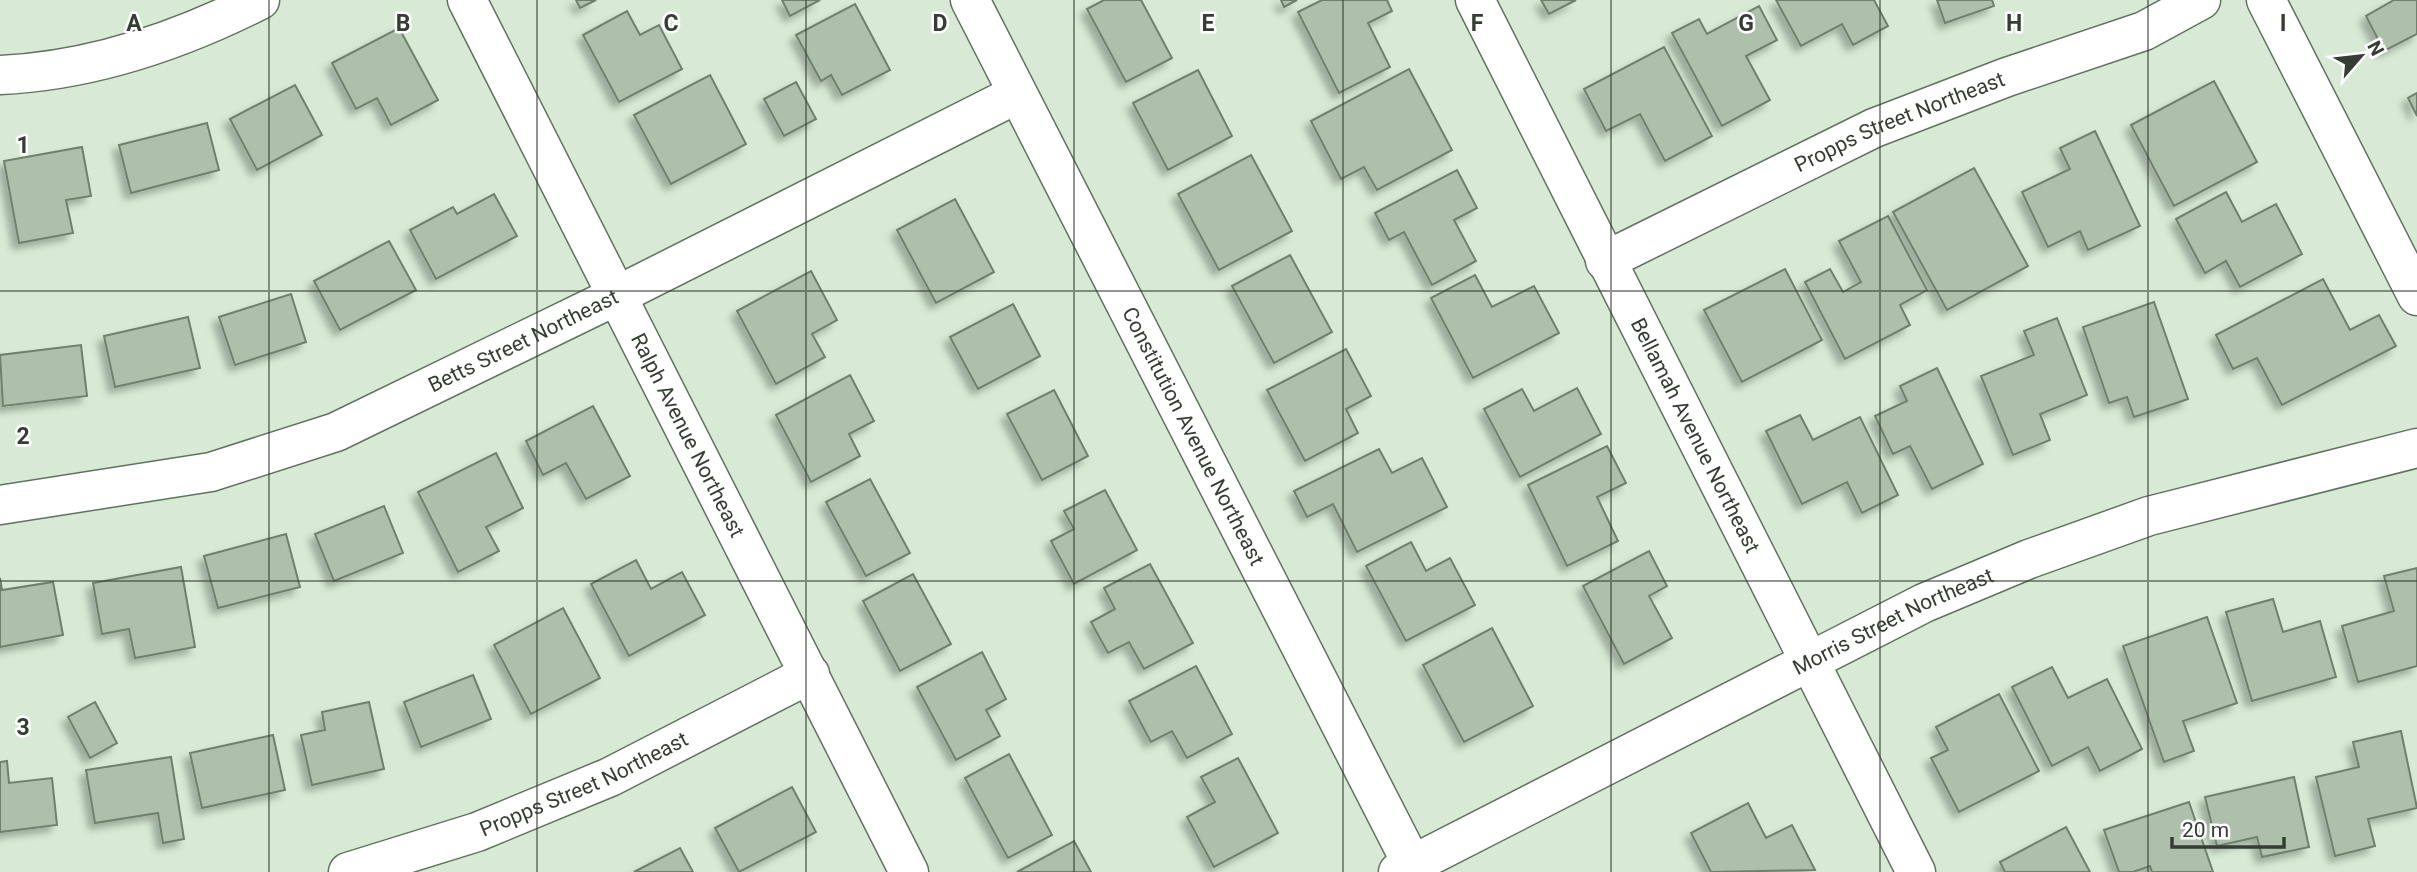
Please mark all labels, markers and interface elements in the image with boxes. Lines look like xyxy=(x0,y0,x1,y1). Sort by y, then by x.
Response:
text: A xyxy=(126,10,142,37)
text: B xyxy=(396,10,410,37)
text: C xyxy=(663,10,679,37)
text: D xyxy=(933,10,947,37)
text: E xyxy=(1202,10,1215,37)
text: F xyxy=(1471,10,1484,37)
text: G xyxy=(1738,10,1754,37)
text: H xyxy=(2006,10,2022,37)
text: I xyxy=(2280,10,2286,37)
north arrow xyxy=(2326,21,2396,91)
text: N xyxy=(2362,37,2389,60)
street label: Propps Street Northeast xyxy=(1791,67,2008,177)
text: 1 xyxy=(16,132,30,159)
street label: Betts Street Northeast xyxy=(424,285,622,397)
street label: Constitution Avenue Northeast xyxy=(1117,303,1269,569)
street label: Bellamah Avenue Northeast xyxy=(1626,314,1765,557)
street label: Ralph Avenue Northeast xyxy=(626,329,749,541)
text: 2 xyxy=(16,423,30,450)
street label: Morris Street Northeast xyxy=(1789,563,1997,680)
text: 3 xyxy=(16,714,30,741)
street label: Propps Street Northeast xyxy=(476,727,692,842)
scale bar xyxy=(2172,806,2284,850)
text: 20 m xyxy=(2182,818,2229,842)

